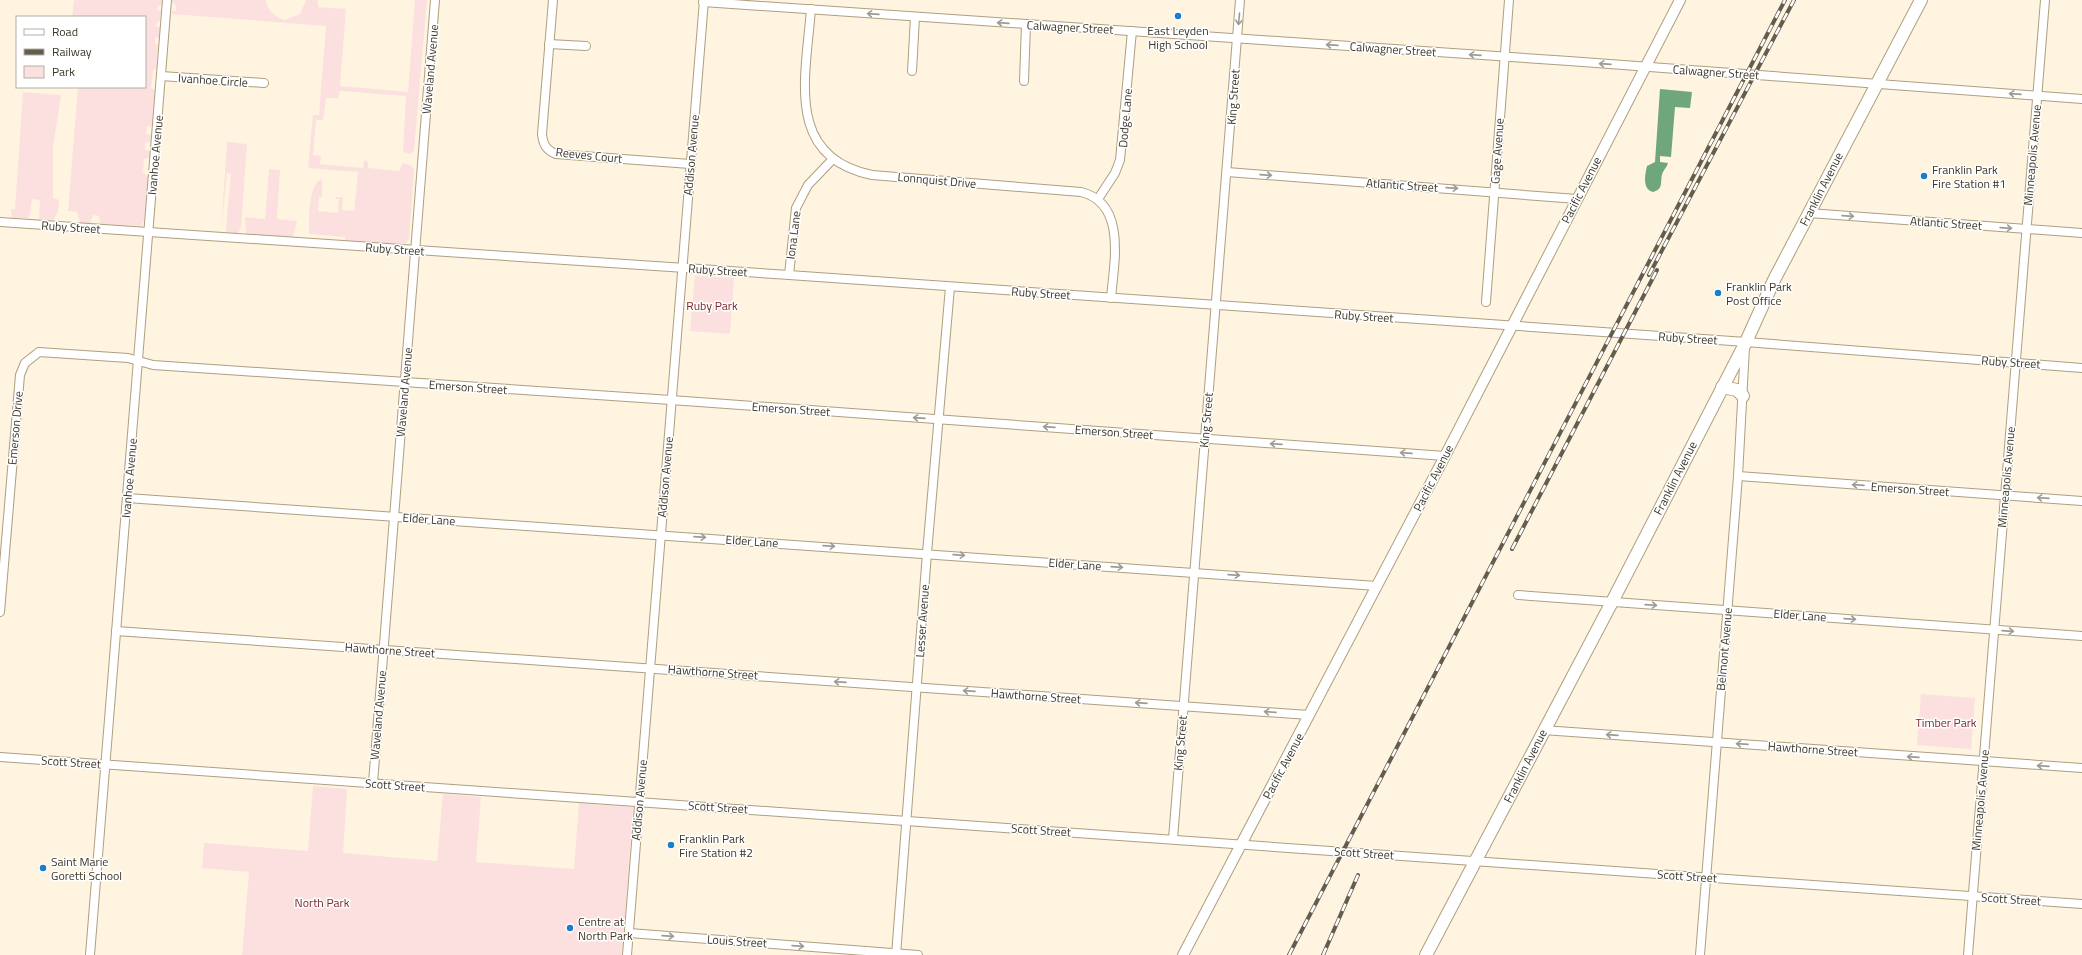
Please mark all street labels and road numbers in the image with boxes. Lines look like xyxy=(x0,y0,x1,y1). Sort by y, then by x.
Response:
street label: Calwagner Street xyxy=(1026,15,1115,39)
street label: Waveland Avenue xyxy=(417,23,443,115)
street label: Calwagner Street xyxy=(1349,36,1438,62)
street label: Calwagner Street xyxy=(1672,59,1761,85)
street label: Ivanhoe Circle xyxy=(178,68,248,92)
street label: King Street xyxy=(1222,68,1244,125)
street label: Dodge Lane xyxy=(1113,88,1137,148)
street label: Minneapolis Avenue xyxy=(2018,104,2046,206)
street label: Ivanhoe Avenue xyxy=(142,114,168,196)
street label: Addison Avenue xyxy=(678,114,704,196)
street label: Gage Avenue xyxy=(1485,118,1509,184)
street label: Reeves Court xyxy=(555,142,624,168)
street label: Franklin Avenue xyxy=(1794,149,1848,229)
street label: Pacific Avenue xyxy=(1556,153,1606,227)
street label: Lonnquist Drive xyxy=(897,167,977,193)
street label: Atlantic Street xyxy=(1365,173,1439,197)
street label: Iona Lane xyxy=(781,210,805,260)
street label: Atlantic Street xyxy=(1909,211,1983,235)
street label: Ruby Street xyxy=(41,215,102,239)
street label: Ruby Street xyxy=(365,237,426,261)
street label: Ruby Street xyxy=(688,258,749,282)
street label: Ruby Street xyxy=(1011,281,1072,305)
street label: Ruby Street xyxy=(1334,304,1395,328)
street label: Ruby Street xyxy=(1658,326,1719,350)
street label: Waveland Avenue xyxy=(391,346,417,438)
street label: Ruby Street xyxy=(1981,350,2042,374)
street label: Emerson Street xyxy=(428,375,509,399)
street label: Emerson Drive xyxy=(2,390,28,466)
street label: King Street xyxy=(1194,391,1218,449)
street label: Emerson Street xyxy=(751,397,832,421)
street label: Emerson Street xyxy=(1074,420,1155,444)
street label: Minneapolis Avenue xyxy=(1992,426,2020,528)
street label: Addison Avenue xyxy=(652,436,678,518)
street label: Ivanhoe Avenue xyxy=(116,437,142,519)
street label: Franklin Avenue xyxy=(1648,438,1702,518)
street label: Pacific Avenue xyxy=(1408,441,1458,515)
street label: Emerson Street xyxy=(1870,477,1951,501)
street label: Elder Lane xyxy=(402,508,456,530)
street label: Elder Lane xyxy=(725,530,779,552)
street label: Elder Lane xyxy=(1048,553,1102,575)
street label: Lesser Avenue xyxy=(910,584,934,658)
street label: Elder Lane xyxy=(1773,604,1827,626)
street label: Belmont Avenue xyxy=(1711,607,1737,691)
street label: Hawthorne Street xyxy=(344,637,437,663)
street label: Hawthorne Street xyxy=(667,659,760,685)
street label: Waveland Avenue xyxy=(365,669,391,761)
street label: Hawthorne Street xyxy=(990,683,1083,709)
street label: King Street xyxy=(1168,714,1192,772)
street label: Franklin Avenue xyxy=(1498,726,1552,806)
street label: Pacific Avenue xyxy=(1257,729,1309,803)
street label: Hawthorne Street xyxy=(1767,736,1860,762)
street label: Minneapolis Avenue xyxy=(1966,749,1994,851)
street label: Scott Street xyxy=(40,750,102,774)
street label: Addison Avenue xyxy=(626,759,652,841)
street label: Scott Street xyxy=(364,773,426,797)
street label: Scott Street xyxy=(687,795,749,819)
street label: Scott Street xyxy=(1010,818,1072,842)
street label: Scott Street xyxy=(1333,841,1395,865)
street label: Scott Street xyxy=(1656,864,1718,888)
street label: Scott Street xyxy=(1980,887,2042,911)
street label: Louis Street xyxy=(706,929,768,953)

